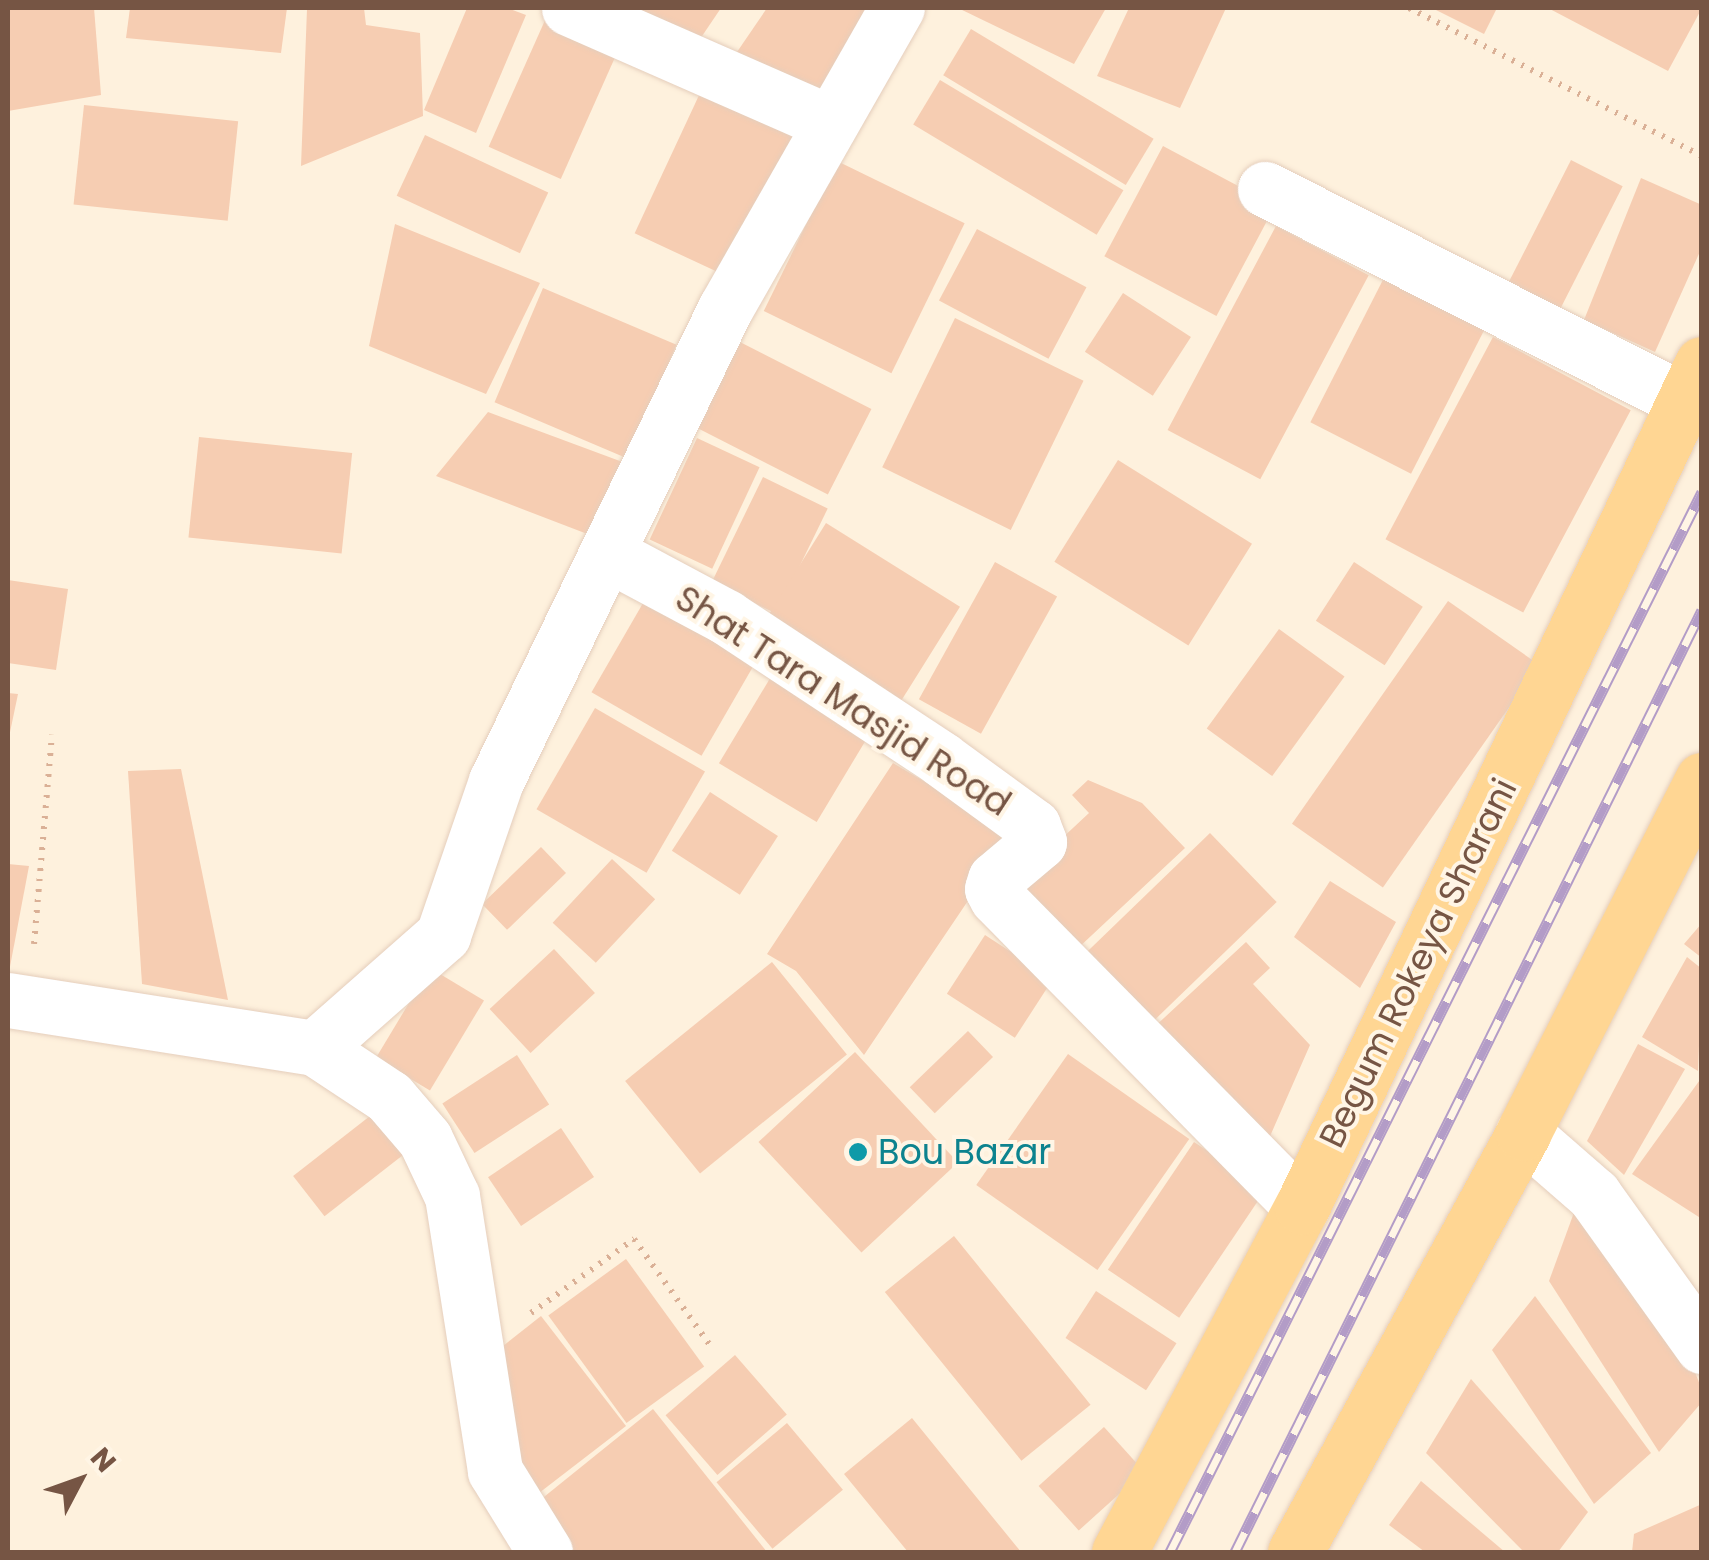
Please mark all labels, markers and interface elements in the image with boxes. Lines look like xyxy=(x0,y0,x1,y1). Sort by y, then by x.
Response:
street label: Shat Tara Masjid Road xyxy=(668,577,1018,825)
street label: Begum Rokeya Sharani xyxy=(1310,772,1526,1154)
place label: Bou Bazar xyxy=(878,1131,1051,1173)
marker: Bou Bazar xyxy=(847,1141,869,1163)
north arrow xyxy=(30,1430,130,1530)
text: N xyxy=(81,1439,125,1481)

